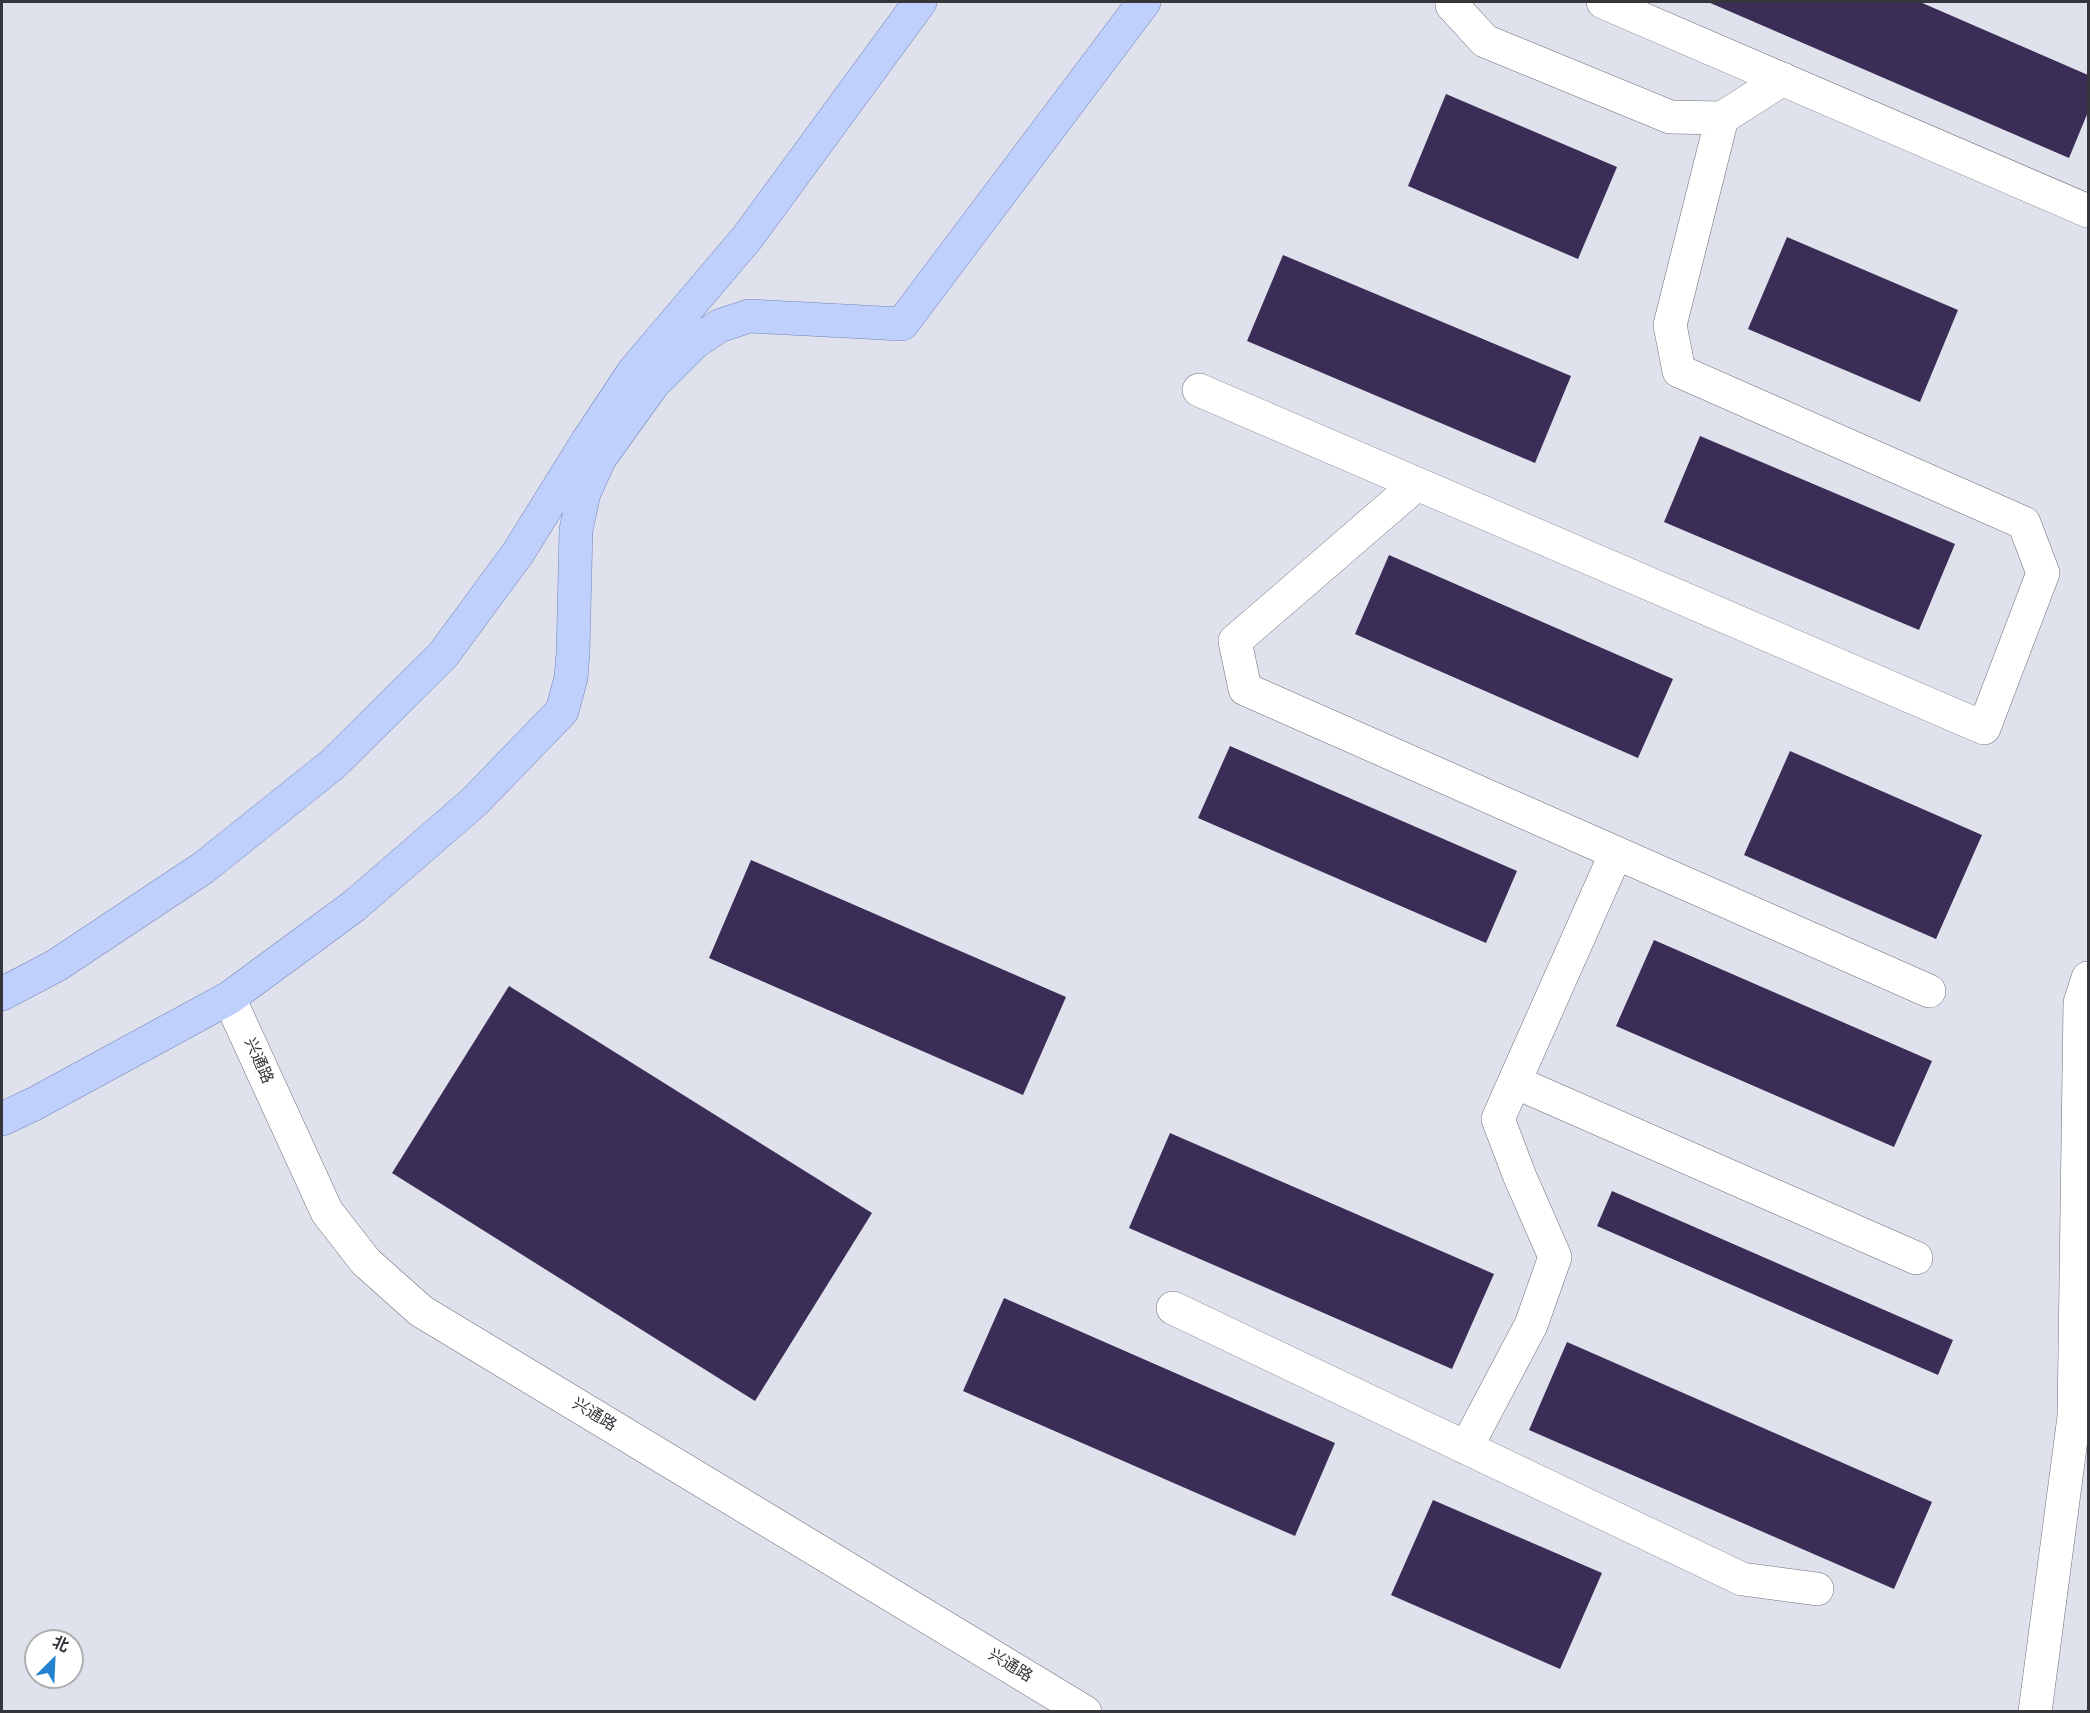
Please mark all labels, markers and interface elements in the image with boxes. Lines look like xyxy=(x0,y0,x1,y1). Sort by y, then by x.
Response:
street label: 兴通路 xyxy=(239,1035,277,1087)
street label: 兴通路 xyxy=(568,1394,620,1436)
north arrow xyxy=(24,1629,84,1689)
text: 北 xyxy=(50,1632,72,1656)
street label: 兴通路 xyxy=(984,1645,1036,1687)

